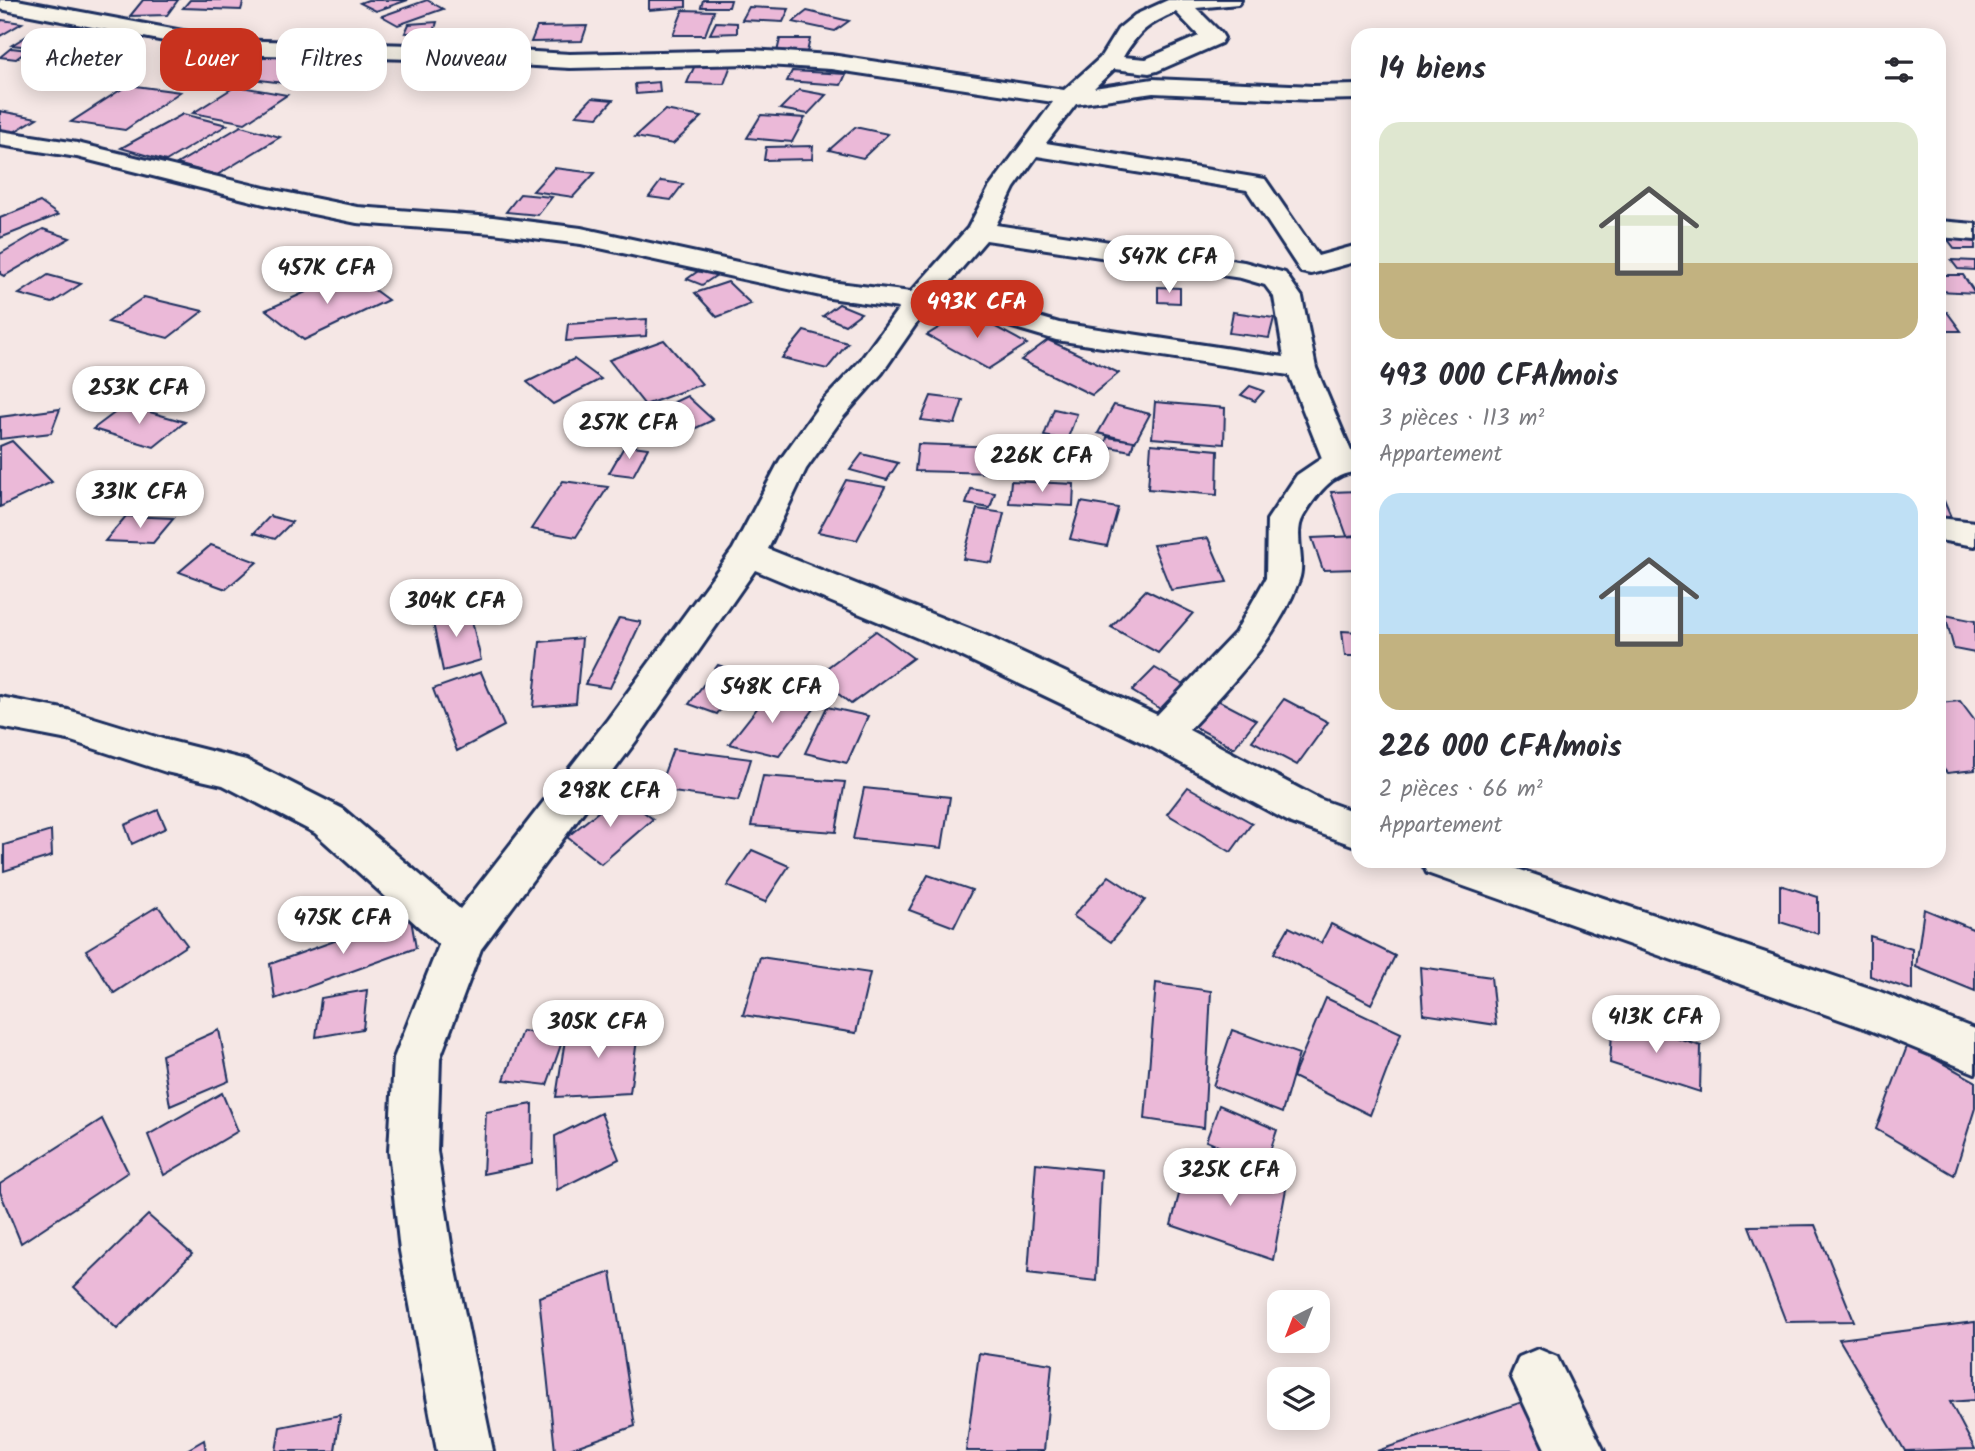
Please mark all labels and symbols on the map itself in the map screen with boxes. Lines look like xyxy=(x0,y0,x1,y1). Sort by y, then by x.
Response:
pin: 547K CFA xyxy=(1097,236,1241,295)
pin: 457K CFA xyxy=(255,246,399,306)
pin: 493K CFA xyxy=(905,280,1049,340)
pin: 253K CFA xyxy=(67,366,211,426)
pin: 257K CFA xyxy=(557,402,701,461)
pin: 226K CFA xyxy=(970,434,1114,494)
pin: 331K CFA xyxy=(68,470,212,530)
pin: 304K CFA xyxy=(384,580,528,639)
pin: 548K CFA xyxy=(700,666,844,725)
pin: 298K CFA xyxy=(538,770,682,829)
pin: 475K CFA xyxy=(271,897,415,956)
pin: 413K CFA xyxy=(1584,996,1728,1055)
pin: 305K CFA xyxy=(526,1000,670,1060)
pin: 325K CFA xyxy=(1158,1148,1302,1208)
north arrow xyxy=(1267,1290,1330,1353)

